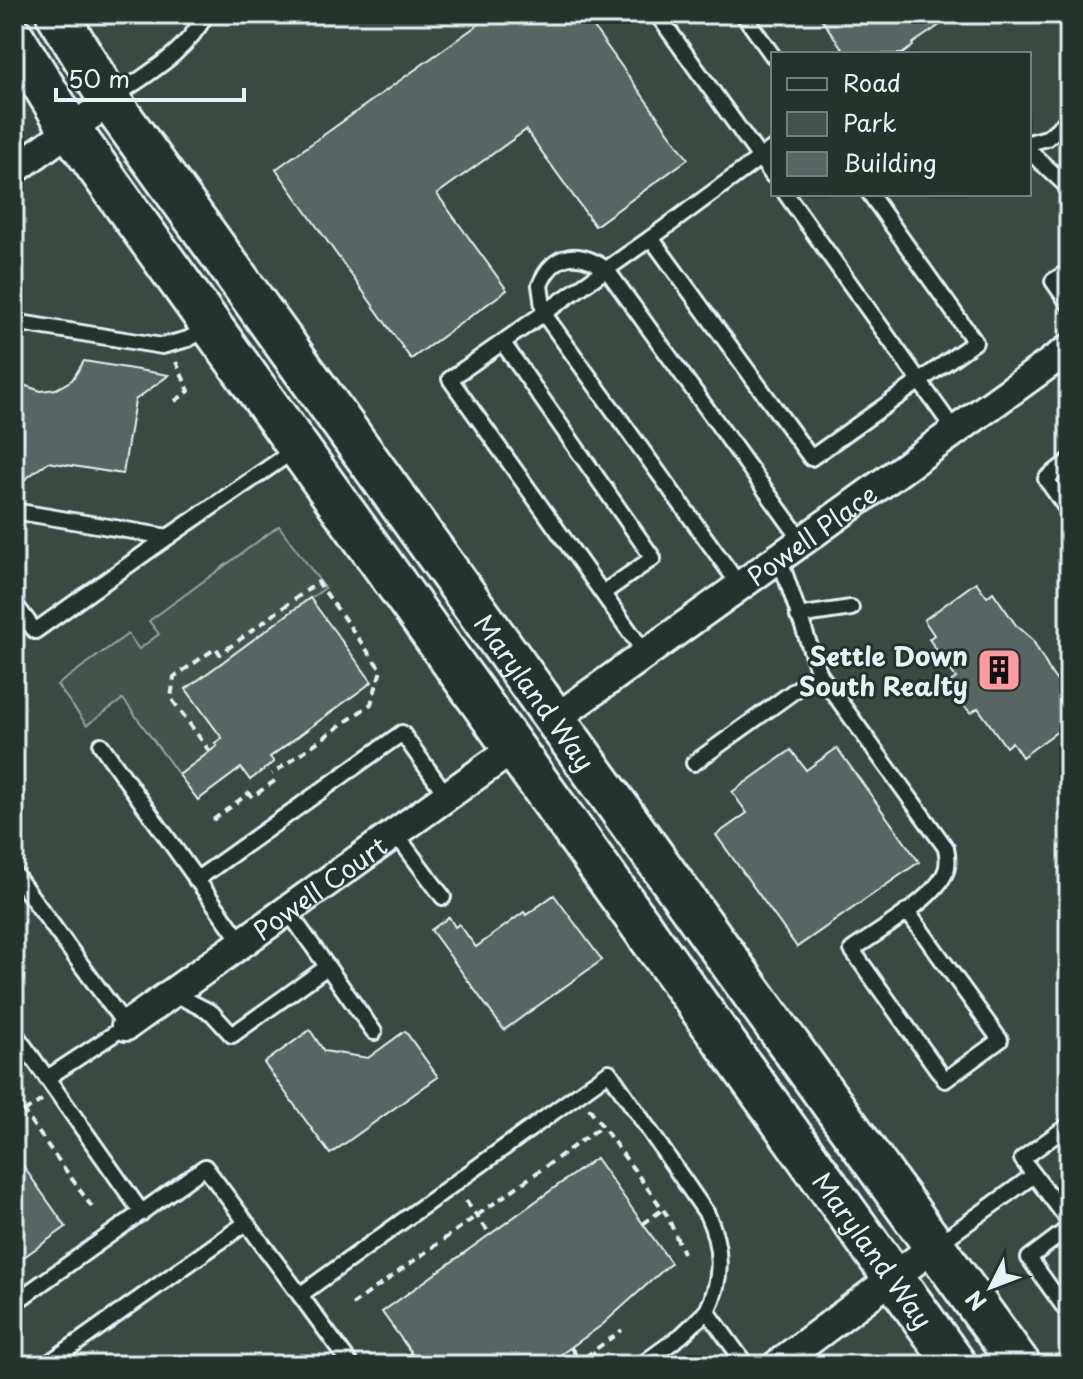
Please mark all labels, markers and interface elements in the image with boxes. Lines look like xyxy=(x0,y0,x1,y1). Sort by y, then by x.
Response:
scale bar xyxy=(56,52,244,102)
legend xyxy=(771,52,1031,196)
text: 50 m xyxy=(68,60,130,96)
text: Road xyxy=(843,64,901,100)
text: Park xyxy=(843,104,897,140)
text: Building xyxy=(843,144,937,180)
street label: Powell Place xyxy=(738,474,885,595)
street label: Maryland Way xyxy=(466,606,605,778)
place label: Settle Down South Realty xyxy=(799,636,968,705)
building icon: Settle Down South Realty xyxy=(975,646,1023,694)
street label: Powell Court xyxy=(244,826,395,949)
street label: Maryland Way xyxy=(804,1163,943,1336)
north arrow xyxy=(951,1247,1031,1327)
text: N xyxy=(957,1284,993,1319)

